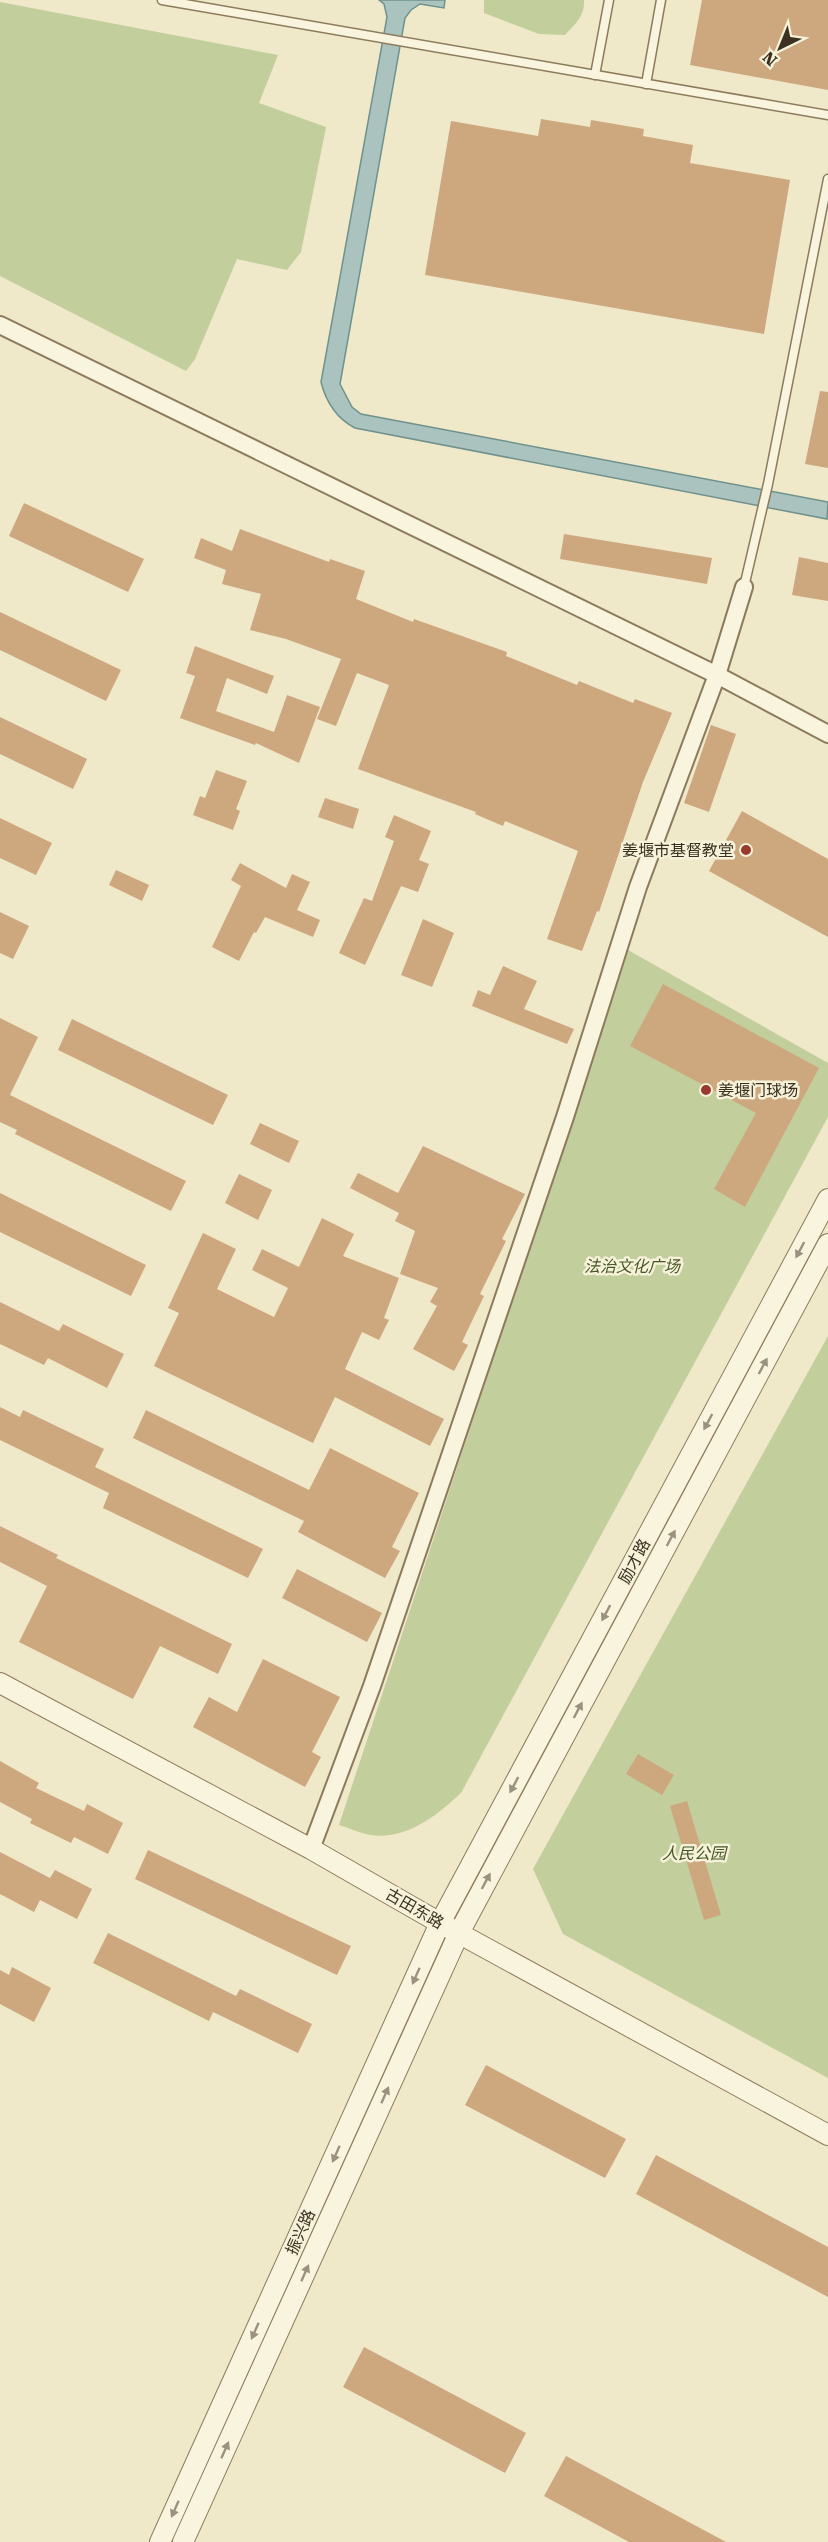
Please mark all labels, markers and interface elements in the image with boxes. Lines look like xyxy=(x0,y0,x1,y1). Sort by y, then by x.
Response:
north arrow xyxy=(750,18,810,78)
text: N xyxy=(759,47,781,70)
place label: 姜堰市基督教堂 xyxy=(622,841,734,860)
marker: 姜堰市基督教堂 xyxy=(739,843,753,857)
place label: 姜堰门球场 xyxy=(718,1081,798,1100)
marker: 姜堰门球场 xyxy=(699,1083,713,1097)
one-way arrow xyxy=(795,1242,805,1259)
park label: 法治文化广场 xyxy=(584,1257,682,1276)
one-way arrow xyxy=(758,1357,768,1374)
one-way arrow xyxy=(703,1414,713,1431)
one-way arrow xyxy=(666,1529,676,1546)
street label: 励才路 xyxy=(615,1536,654,1587)
one-way arrow xyxy=(601,1605,611,1622)
one-way arrow xyxy=(574,1701,583,1718)
one-way arrow xyxy=(509,1776,519,1793)
park label: 人民公园 xyxy=(662,1844,728,1863)
one-way arrow xyxy=(481,1873,491,1890)
street label: 古田东路 xyxy=(382,1884,447,1933)
one-way arrow xyxy=(411,1968,421,1986)
one-way arrow xyxy=(381,2087,390,2104)
one-way arrow xyxy=(331,2145,340,2162)
street label: 振兴路 xyxy=(282,2206,319,2258)
one-way arrow xyxy=(300,2263,310,2281)
one-way arrow xyxy=(250,2323,260,2341)
one-way arrow xyxy=(220,2442,229,2459)
one-way arrow xyxy=(169,2500,179,2518)

